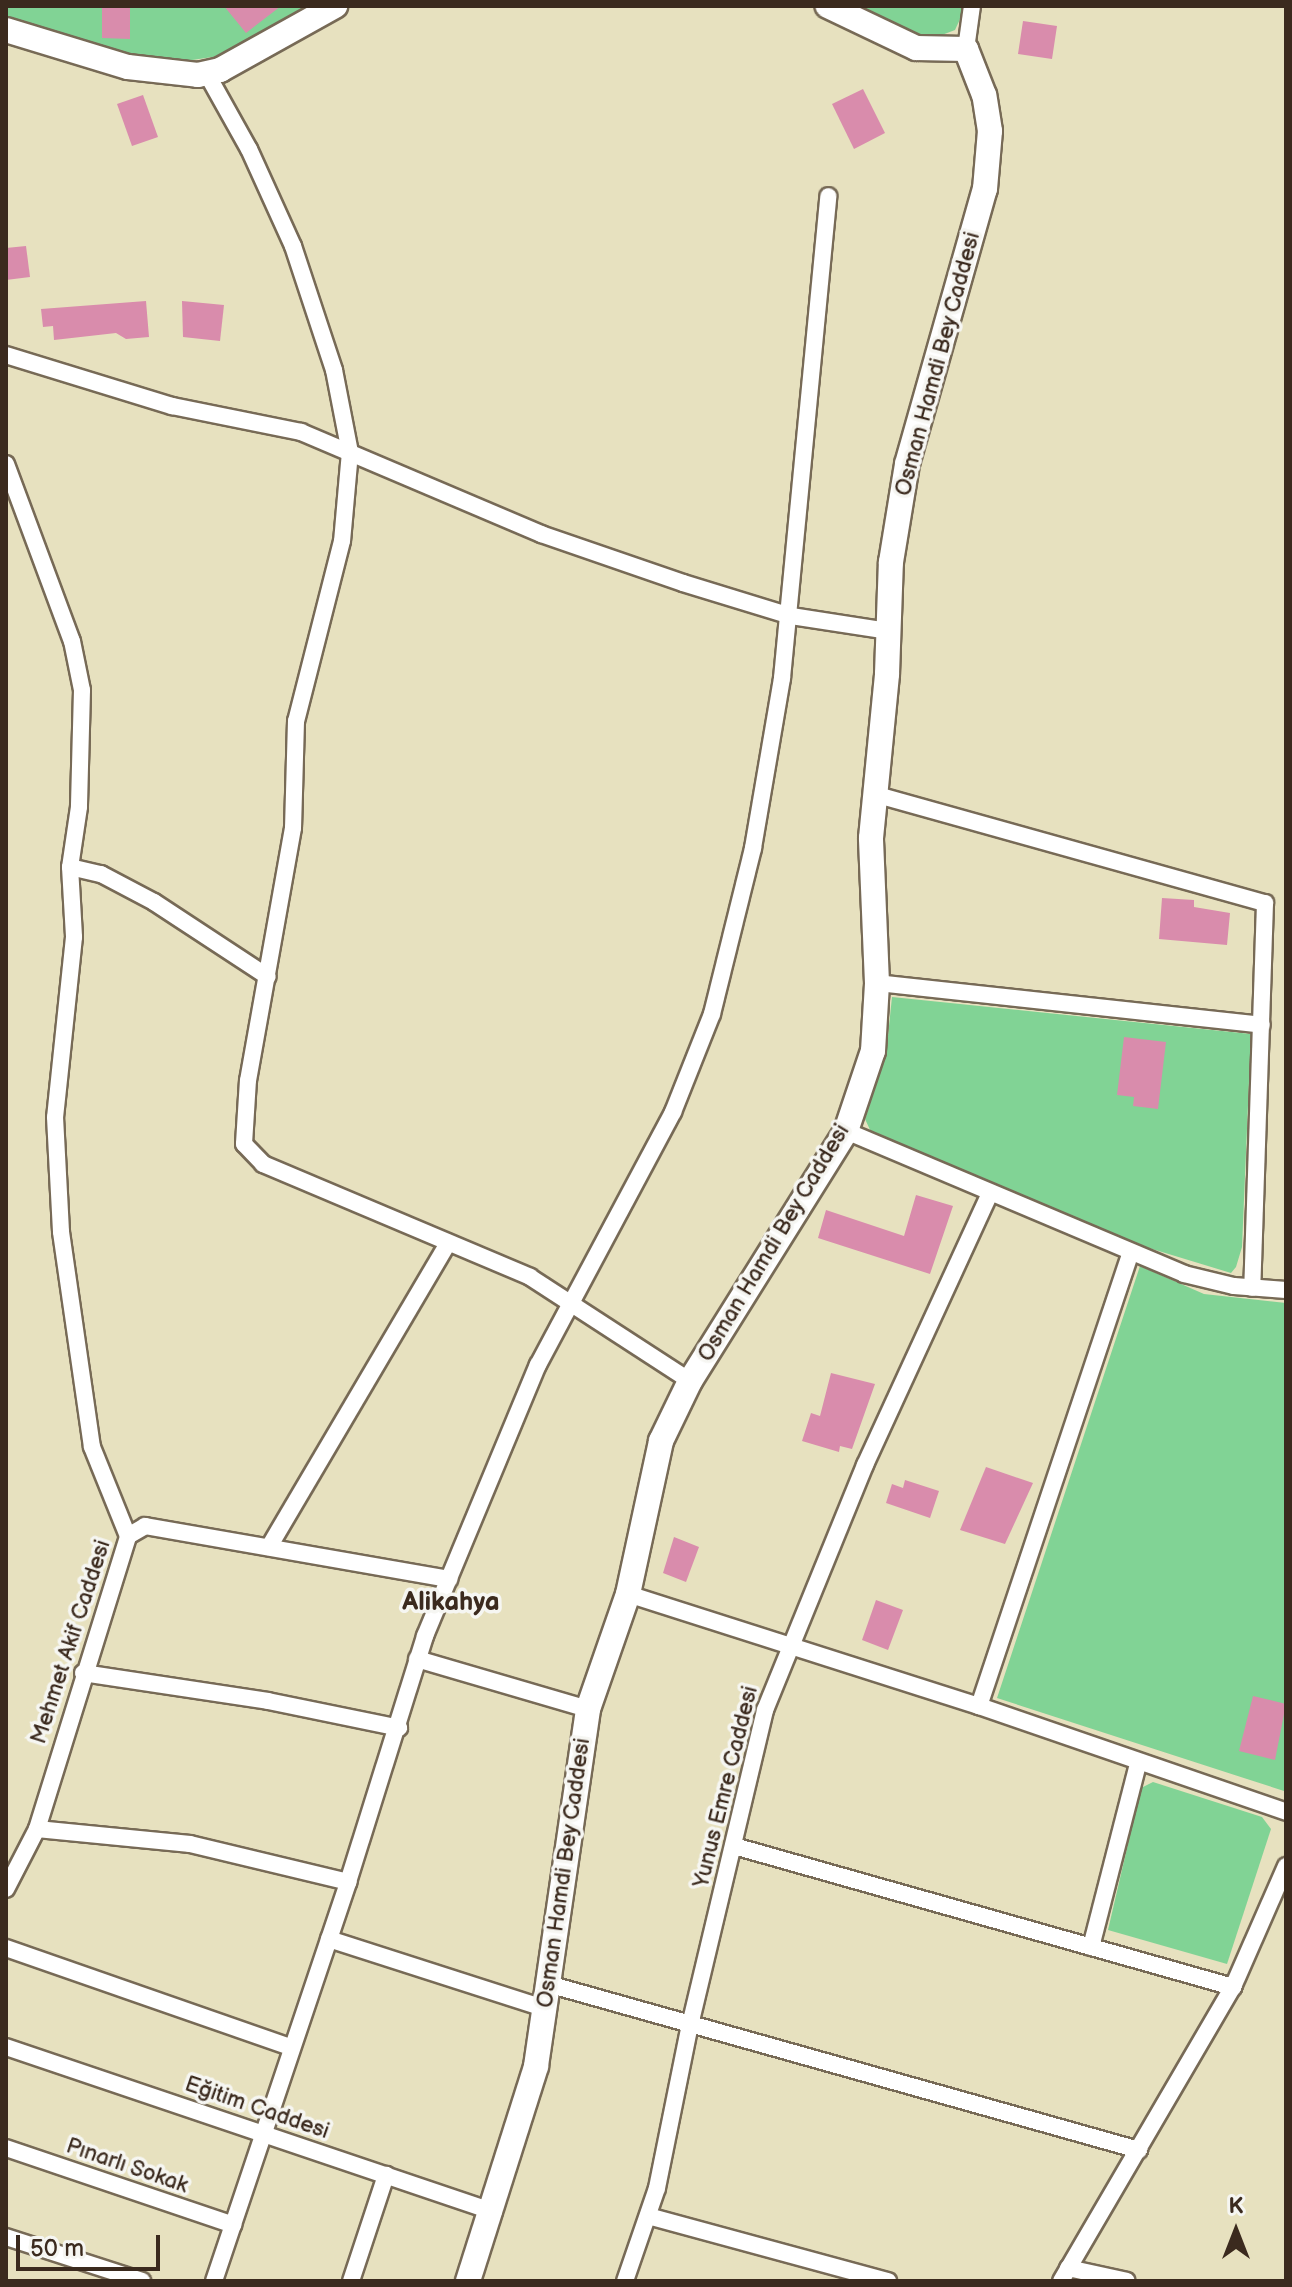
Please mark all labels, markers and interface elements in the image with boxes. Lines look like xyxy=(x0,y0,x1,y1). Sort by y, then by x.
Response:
street label: Osman Hamdi Bey Caddesi xyxy=(890,229,986,499)
street label: Osman Hamdi Bey Caddesi xyxy=(692,1119,856,1367)
street label: Mehmet Akif Caddesi xyxy=(26,1537,116,1747)
district label: Alikahya xyxy=(402,1587,500,1619)
street label: Yunus Emre Caddesi xyxy=(688,1683,764,1891)
street label: Osman Hamdi Bey Caddesi xyxy=(532,1736,596,2010)
street label: Eğitim Caddesi xyxy=(181,2071,333,2145)
street label: Pınarlı Sokak xyxy=(62,2133,192,2199)
north arrow xyxy=(1196,2191,1276,2271)
text: K xyxy=(1229,2193,1243,2220)
scale bar xyxy=(20,2219,164,2269)
text: 50 m xyxy=(30,2234,84,2263)

